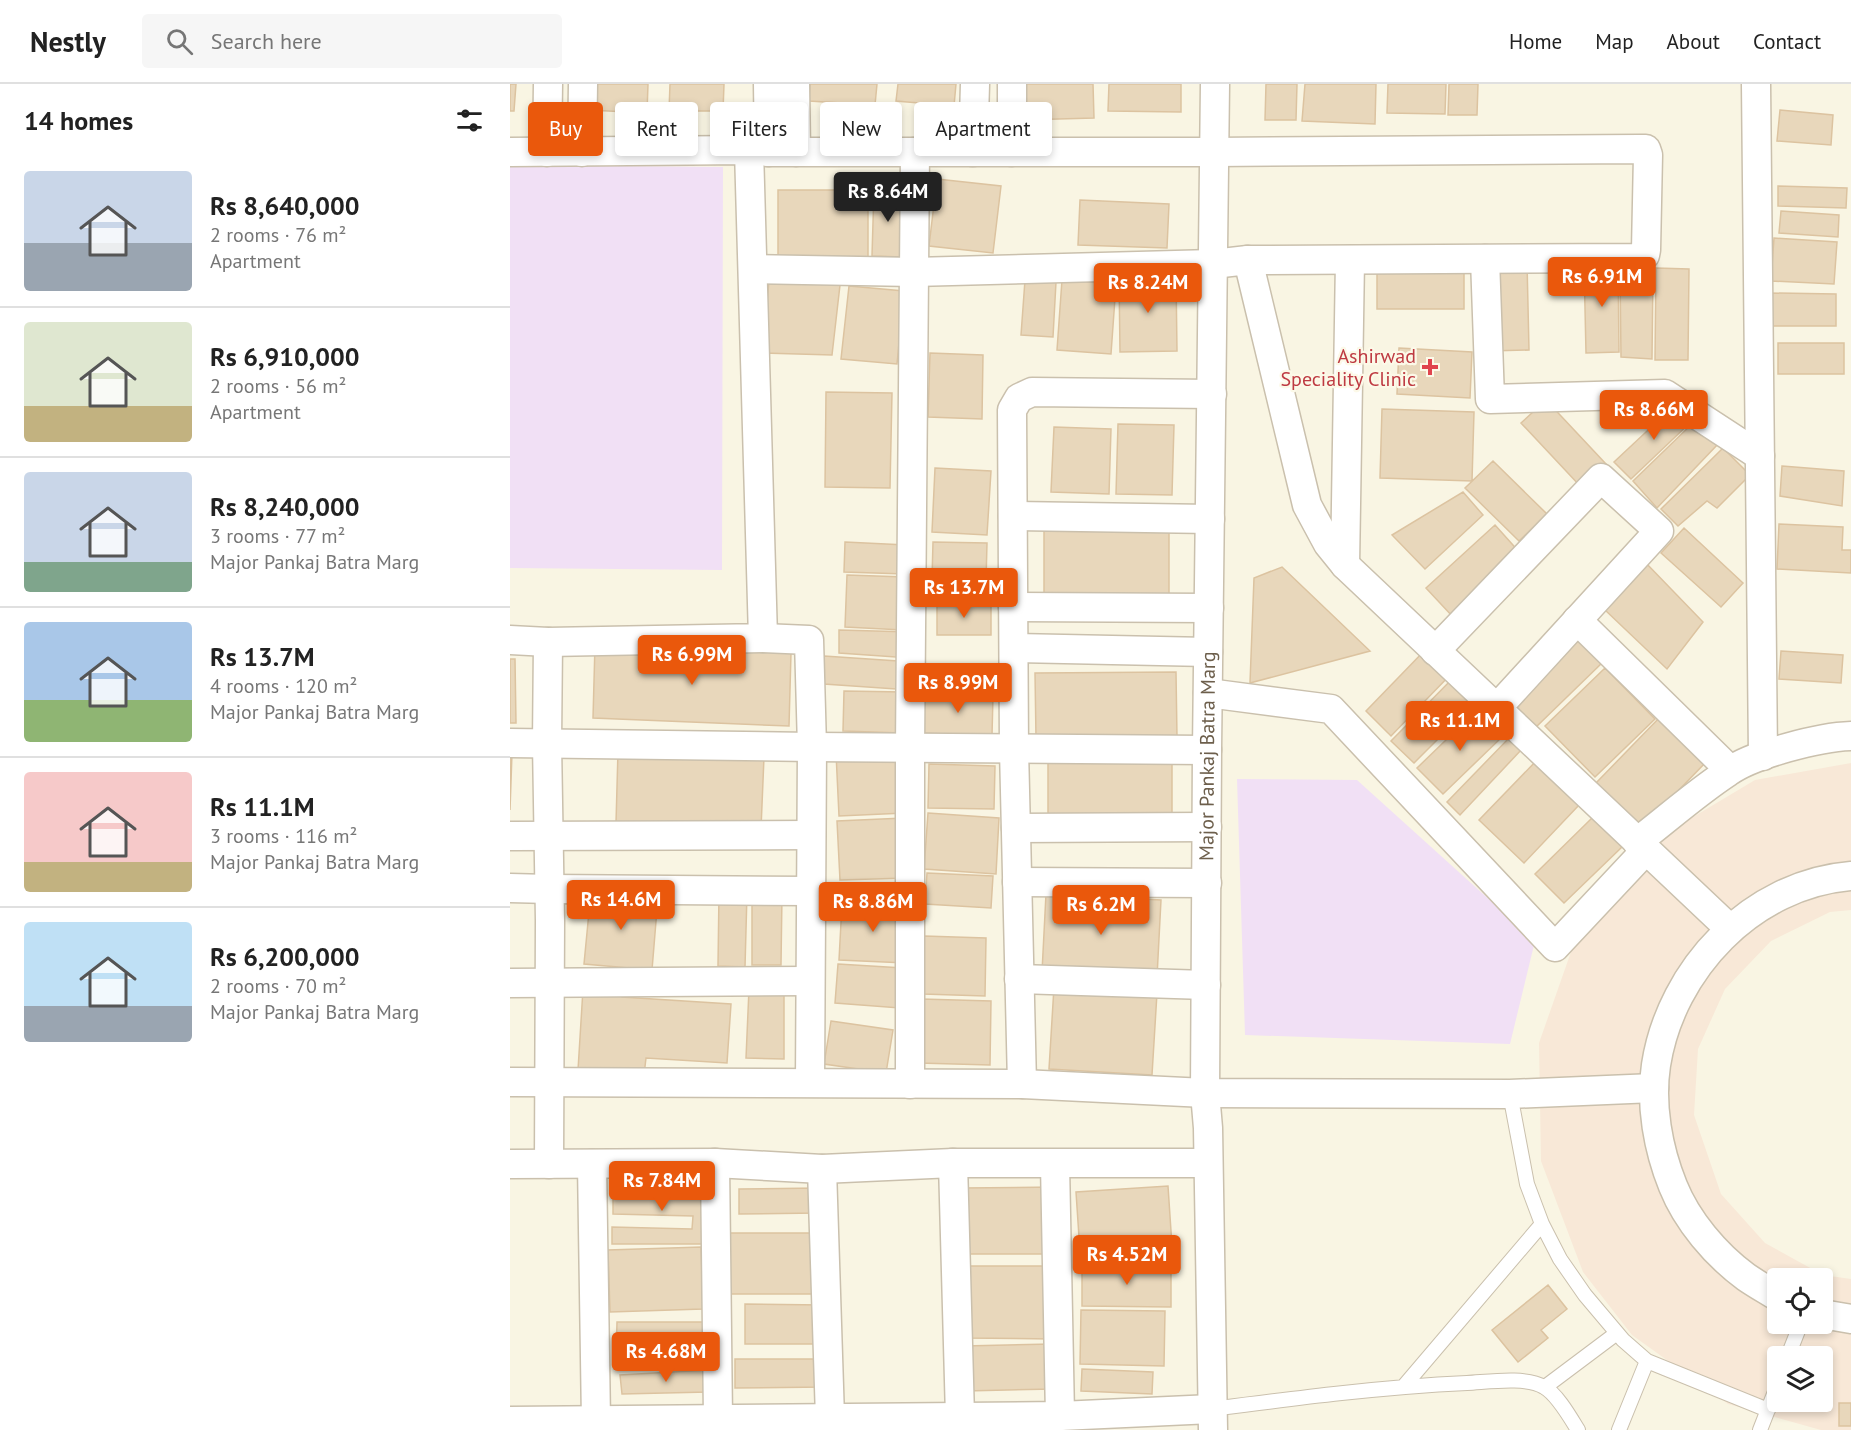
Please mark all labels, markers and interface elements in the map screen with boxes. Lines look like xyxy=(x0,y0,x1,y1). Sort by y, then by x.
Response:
search box xyxy=(142,14,562,68)
text: Nestly xyxy=(30,23,106,60)
icon: search xyxy=(163,25,196,58)
text: Search here xyxy=(211,27,322,55)
text: Home xyxy=(1509,28,1562,55)
text: Map xyxy=(1595,28,1634,55)
text: About xyxy=(1667,28,1720,55)
text: Contact xyxy=(1753,28,1821,55)
chip: Buy xyxy=(528,102,603,156)
chip: Rent xyxy=(615,102,698,156)
chip: Filters xyxy=(710,102,808,156)
chip: New xyxy=(820,102,902,156)
chip: Apartment xyxy=(914,102,1052,156)
text: 14 homes xyxy=(24,104,133,137)
icon: filters xyxy=(453,104,486,137)
pin: Rs 8.64M xyxy=(826,172,950,223)
text: Rs 8.64M xyxy=(848,178,928,204)
text: Rs 8,640,000 xyxy=(210,189,360,222)
icon: home xyxy=(72,195,144,267)
text: 2 rooms · 76 m² xyxy=(210,222,346,248)
text: Apartment xyxy=(210,248,301,274)
pin: Rs 6.91M xyxy=(1540,257,1664,308)
pin: Rs 8.24M xyxy=(1086,263,1210,314)
text: Rs 6.91M xyxy=(1562,263,1642,289)
text: Rs 8.24M xyxy=(1108,269,1188,295)
text: Rs 6,910,000 xyxy=(210,340,360,373)
place label: Ashirwad Speciality Clinic xyxy=(1280,343,1416,392)
icon: home xyxy=(72,346,144,418)
marker: Ashirwad Speciality Clinic xyxy=(1421,358,1439,376)
text: 2 rooms · 56 m² xyxy=(210,373,346,399)
pin: Rs 8.66M xyxy=(1592,390,1716,441)
text: Rs 8.66M xyxy=(1614,396,1694,422)
text: Apartment xyxy=(210,399,301,425)
text: Rs 8,240,000 xyxy=(210,490,360,523)
icon: home xyxy=(72,496,144,568)
text: 3 rooms · 77 m² xyxy=(210,523,345,549)
text: Major Pankaj Batra Marg xyxy=(210,549,419,575)
pin: Rs 13.7M xyxy=(902,568,1026,619)
text: Rs 13.7M xyxy=(924,574,1004,600)
pin: Rs 6.99M xyxy=(630,635,754,686)
text: Rs 13.7M xyxy=(210,640,315,673)
text: Rs 6.99M xyxy=(652,641,732,667)
icon: home xyxy=(72,646,144,718)
street label: Major Pankaj Batra Marg xyxy=(1193,651,1221,861)
pin: Rs 8.99M xyxy=(896,663,1020,714)
text: Rs 8.99M xyxy=(918,669,998,695)
text: 4 rooms · 120 m² xyxy=(210,673,357,699)
text: Major Pankaj Batra Marg xyxy=(210,699,419,725)
pin: Rs 11.1M xyxy=(1398,701,1522,752)
text: Rs 11.1M xyxy=(1420,707,1500,733)
text: Rs 11.1M xyxy=(210,790,315,823)
icon: home xyxy=(72,796,144,868)
text: 3 rooms · 116 m² xyxy=(210,823,357,849)
text: Major Pankaj Batra Marg xyxy=(210,849,419,875)
pin: Rs 14.6M xyxy=(559,880,683,931)
pin: Rs 8.86M xyxy=(811,882,935,933)
pin: Rs 6.2M xyxy=(1046,885,1156,936)
text: Rs 14.6M xyxy=(581,886,661,912)
text: Rs 8.86M xyxy=(833,888,913,914)
text: Rs 6.2M xyxy=(1066,891,1136,917)
text: Rs 6,200,000 xyxy=(210,940,360,973)
icon: home xyxy=(72,946,144,1018)
text: 2 rooms · 70 m² xyxy=(210,973,346,999)
text: Major Pankaj Batra Marg xyxy=(210,999,419,1025)
pin: Rs 7.84M xyxy=(600,1161,724,1212)
text: Rs 7.84M xyxy=(623,1167,701,1193)
pin: Rs 4.52M xyxy=(1065,1235,1189,1286)
text: Rs 4.52M xyxy=(1087,1241,1167,1267)
map controls xyxy=(1767,1268,1833,1412)
button: locate xyxy=(1767,1268,1833,1334)
pin: Rs 4.68M xyxy=(604,1332,728,1383)
text: Rs 4.68M xyxy=(626,1338,706,1364)
button: layers xyxy=(1767,1346,1833,1412)

